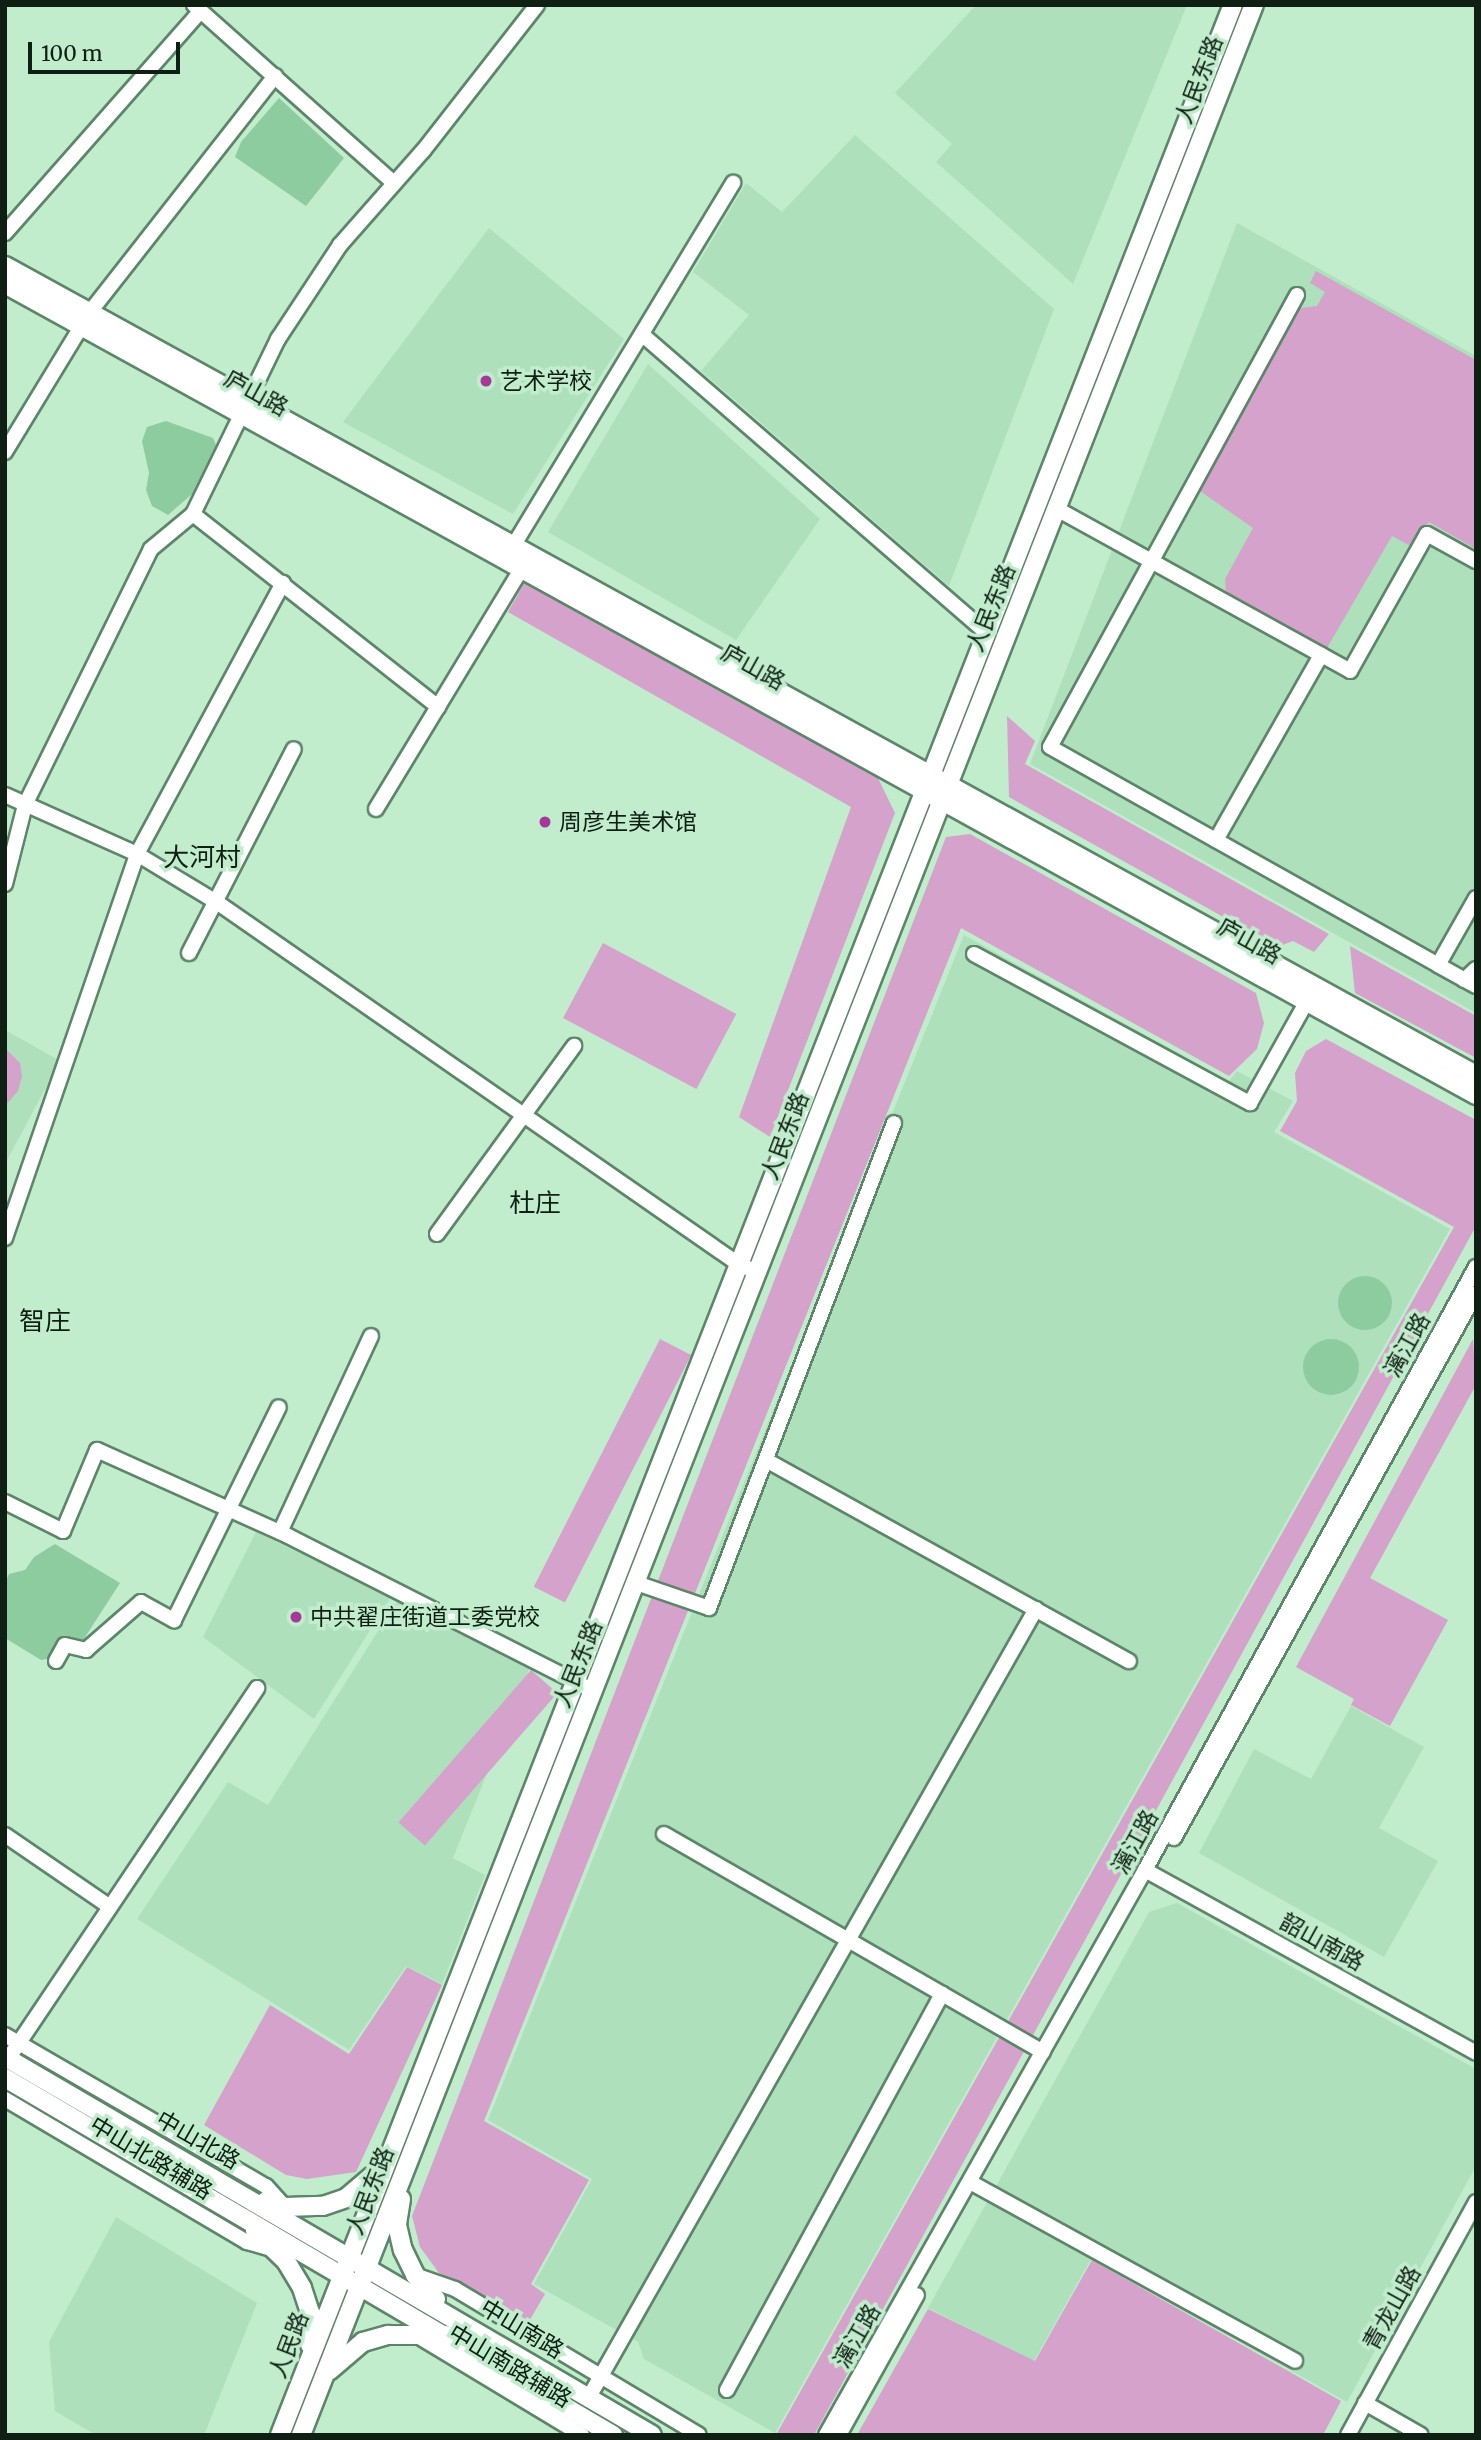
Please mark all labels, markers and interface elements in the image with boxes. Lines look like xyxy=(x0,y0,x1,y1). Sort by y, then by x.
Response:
scale bar xyxy=(32,28,184,72)
street label: 人民东路 xyxy=(1170,32,1228,128)
text: 100 m xyxy=(41,40,103,67)
street label: 庐山路 xyxy=(219,364,293,422)
place label: 艺术学校 xyxy=(500,367,592,395)
marker: 艺术学校 xyxy=(478,373,494,389)
street label: 人民东路 xyxy=(961,560,1021,656)
street label: 庐山路 xyxy=(716,638,790,696)
place label: 周彦生美术馆 xyxy=(559,808,697,836)
marker: 周彦生美术馆 xyxy=(537,814,553,830)
district label: 大河村 xyxy=(163,841,241,873)
street label: 庐山路 xyxy=(1212,912,1286,970)
street label: 人民东路 xyxy=(756,1088,814,1184)
district label: 杜庄 xyxy=(509,1187,561,1219)
district label: 智庄 xyxy=(19,1305,71,1337)
street label: 漓江路 xyxy=(1378,1308,1436,1382)
place label: 中共翟庄街道工委党校 xyxy=(310,1603,540,1631)
marker: 中共翟庄街道工委党校 xyxy=(288,1609,304,1625)
street label: 人民东路 xyxy=(548,1616,608,1712)
street label: 漓江路 xyxy=(1106,1805,1164,1879)
street label: 韶山南路 xyxy=(1275,1908,1369,1976)
street label: 中山北路 xyxy=(151,2105,245,2175)
street label: 中山北路辅路 xyxy=(85,2111,217,2205)
street label: 人民东路 xyxy=(341,2143,399,2239)
street label: 青龙山路 xyxy=(1358,2261,1426,2355)
street label: 中山南路 xyxy=(475,2293,569,2365)
street label: 漓江路 xyxy=(828,2299,886,2373)
street label: 人民路 xyxy=(264,2308,314,2382)
street label: 中山南路辅路 xyxy=(444,2319,576,2413)

